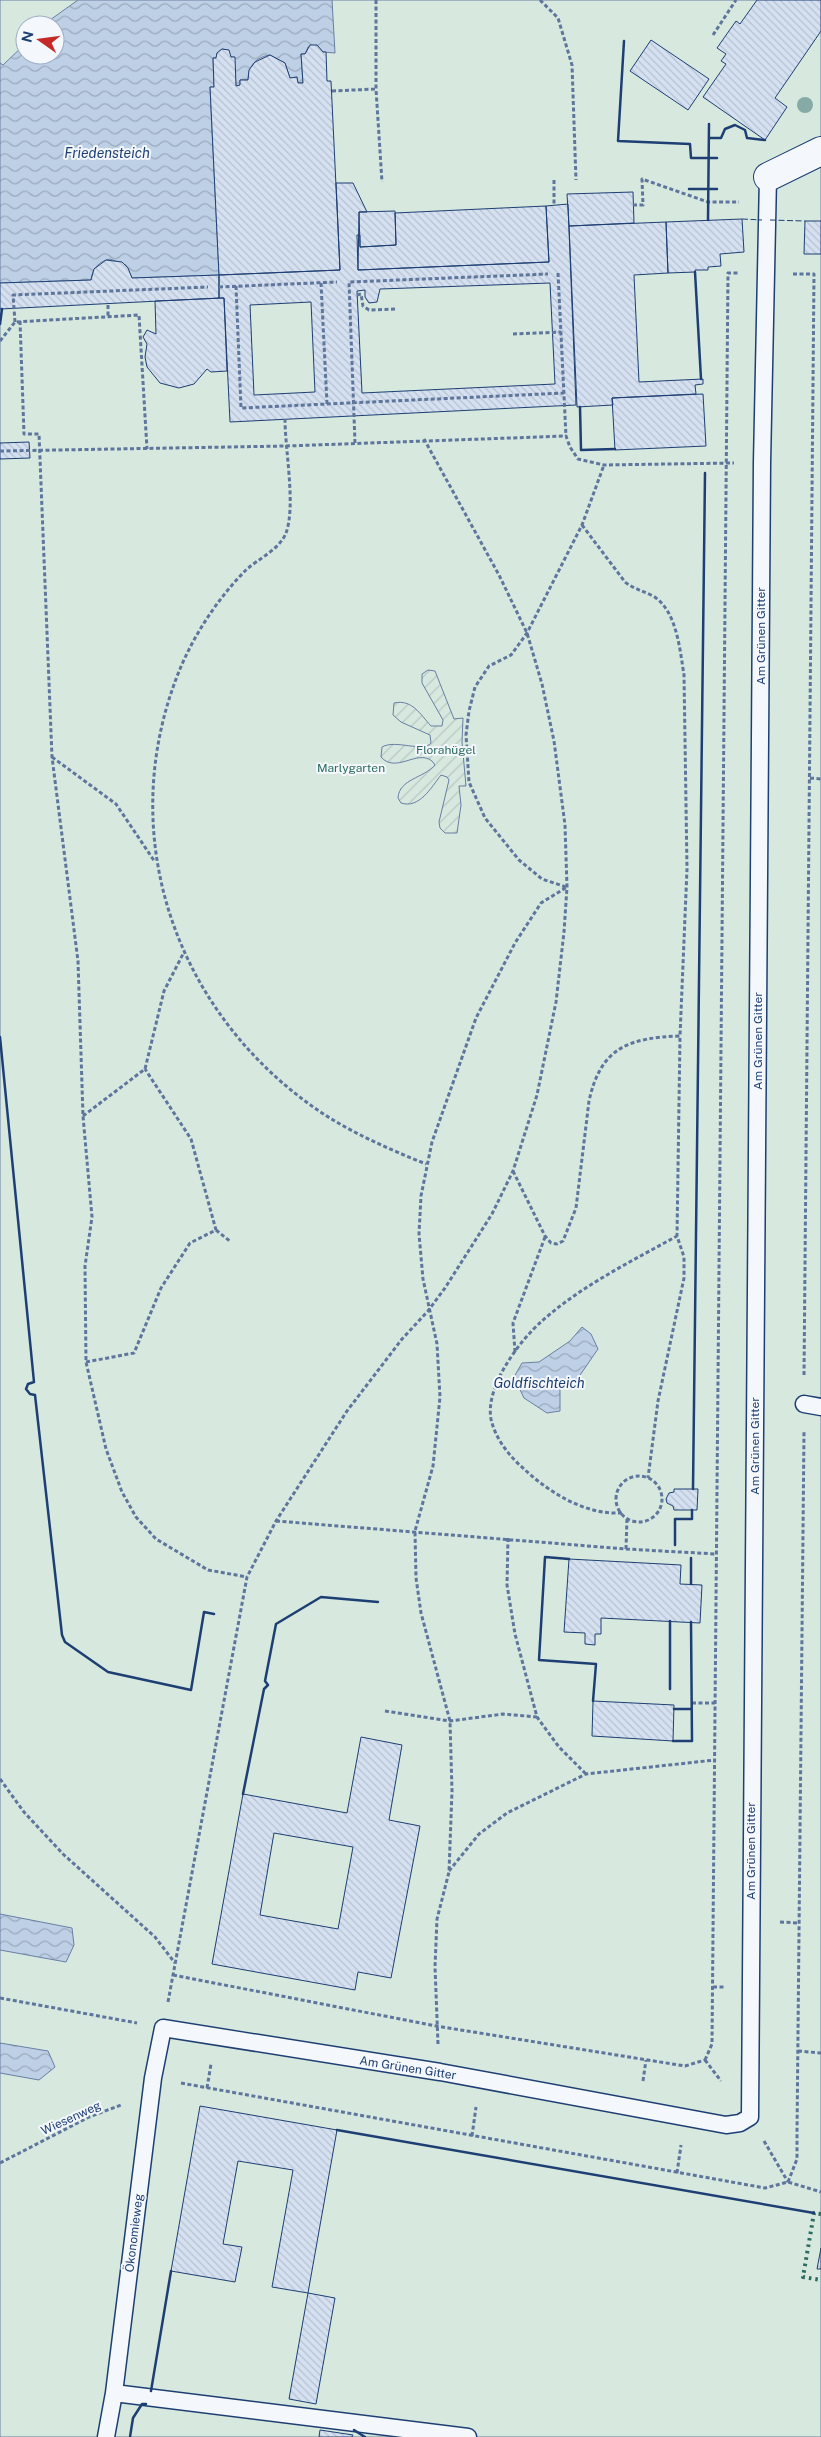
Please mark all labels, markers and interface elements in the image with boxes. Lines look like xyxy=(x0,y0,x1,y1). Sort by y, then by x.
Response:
north arrow xyxy=(15,15,65,65)
text: N xyxy=(18,30,36,44)
water label: Friedensteich xyxy=(64,145,150,161)
street label: Am Grünen Gitter xyxy=(754,587,768,685)
park label: Florahügel xyxy=(416,743,476,757)
park label: Marlygarten xyxy=(317,761,385,775)
street label: Am Grünen Gitter xyxy=(751,992,765,1090)
water label: Goldfischteich xyxy=(493,1375,585,1391)
street label: Am Grünen Gitter xyxy=(748,1397,762,1495)
street label: Am Grünen Gitter xyxy=(744,1802,758,1900)
street label: Am Grünen Gitter xyxy=(359,2053,458,2083)
street label: Wiesenweg xyxy=(39,2098,103,2138)
street label: Ökonomieweg xyxy=(122,2193,146,2273)

